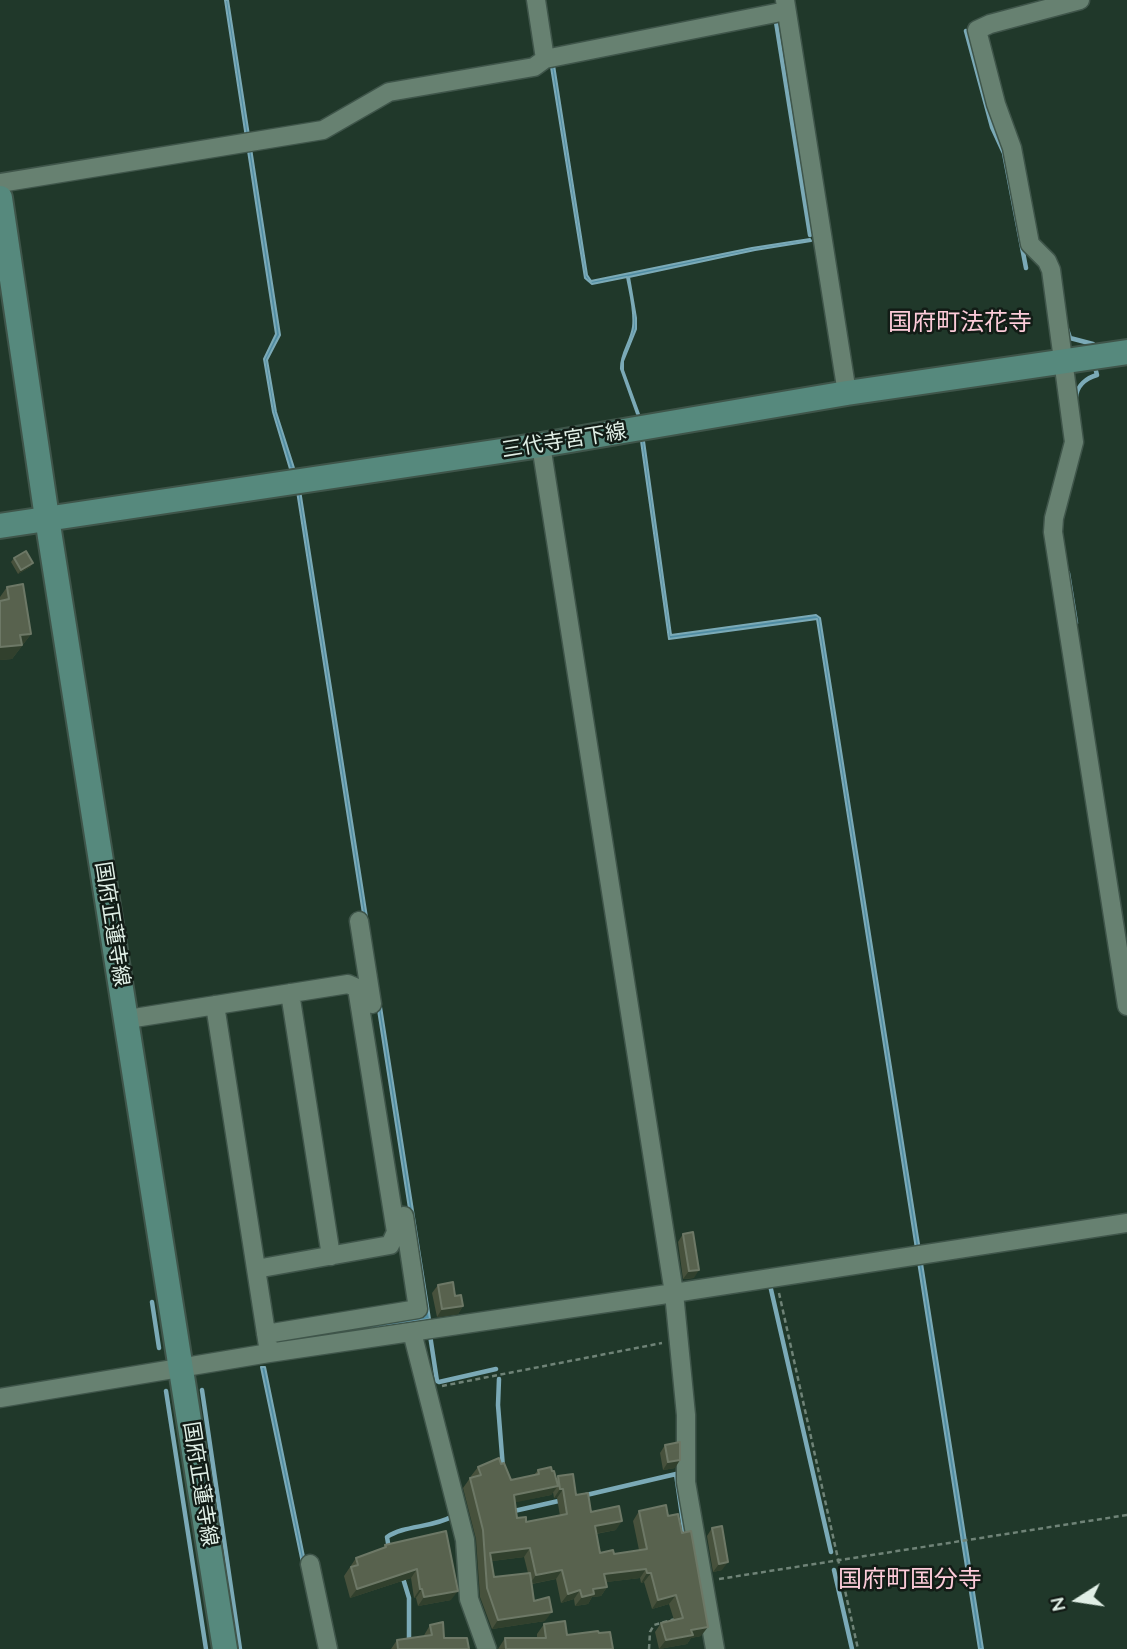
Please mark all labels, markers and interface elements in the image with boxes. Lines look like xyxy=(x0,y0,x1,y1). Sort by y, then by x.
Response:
district label: 国府町法花寺 xyxy=(888,309,1032,337)
street label: 三代寺宮下線 xyxy=(500,419,628,463)
street label: 国府正蓮寺線 xyxy=(90,860,134,988)
street label: 国府正蓮寺線 xyxy=(178,1420,222,1548)
north arrow xyxy=(1043,1565,1113,1635)
district label: 国府町国分寺 xyxy=(838,1566,982,1594)
text: N xyxy=(1044,1595,1071,1614)

